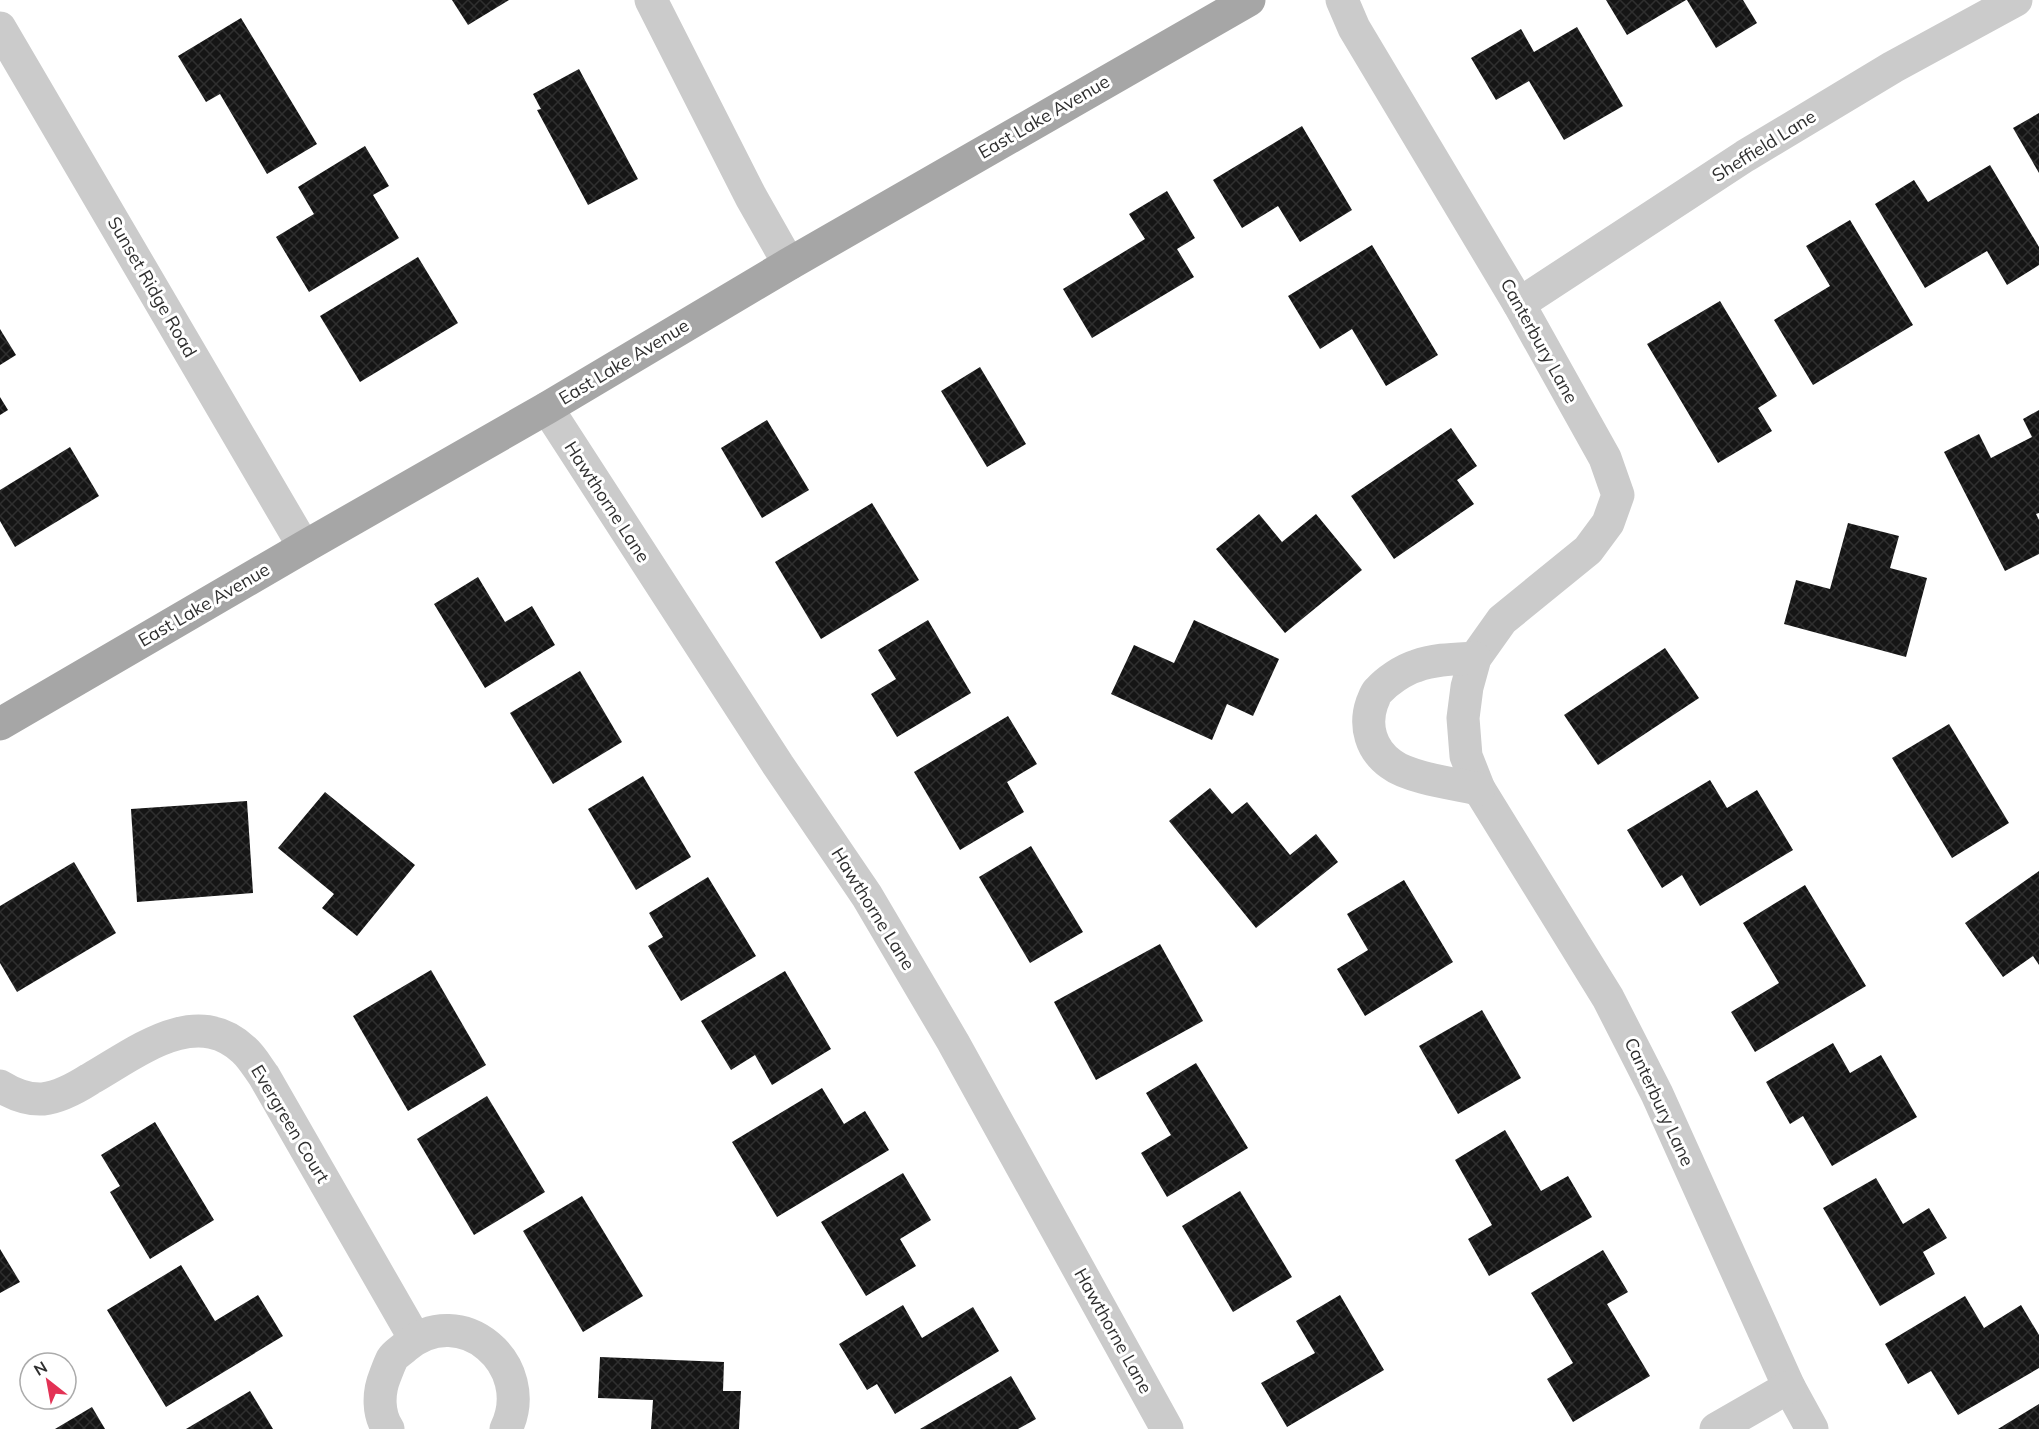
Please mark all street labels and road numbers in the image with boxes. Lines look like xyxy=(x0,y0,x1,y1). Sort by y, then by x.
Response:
street label: East Lake Avenue xyxy=(974,70,1114,164)
street label: Sheffield Lane xyxy=(1708,105,1820,187)
street label: Sunset Ridge Road xyxy=(103,212,202,361)
street label: Canterbury Lane xyxy=(1496,274,1583,407)
street label: East Lake Avenue xyxy=(554,314,693,410)
street label: Hawthorne Lane xyxy=(560,437,655,567)
street label: East Lake Avenue xyxy=(134,558,274,652)
street label: Hawthorne Lane xyxy=(827,843,920,974)
street label: Canterbury Lane xyxy=(1620,1034,1699,1170)
street label: Evergreen Court xyxy=(246,1060,335,1187)
street label: Hawthorne Lane xyxy=(1069,1264,1157,1398)

